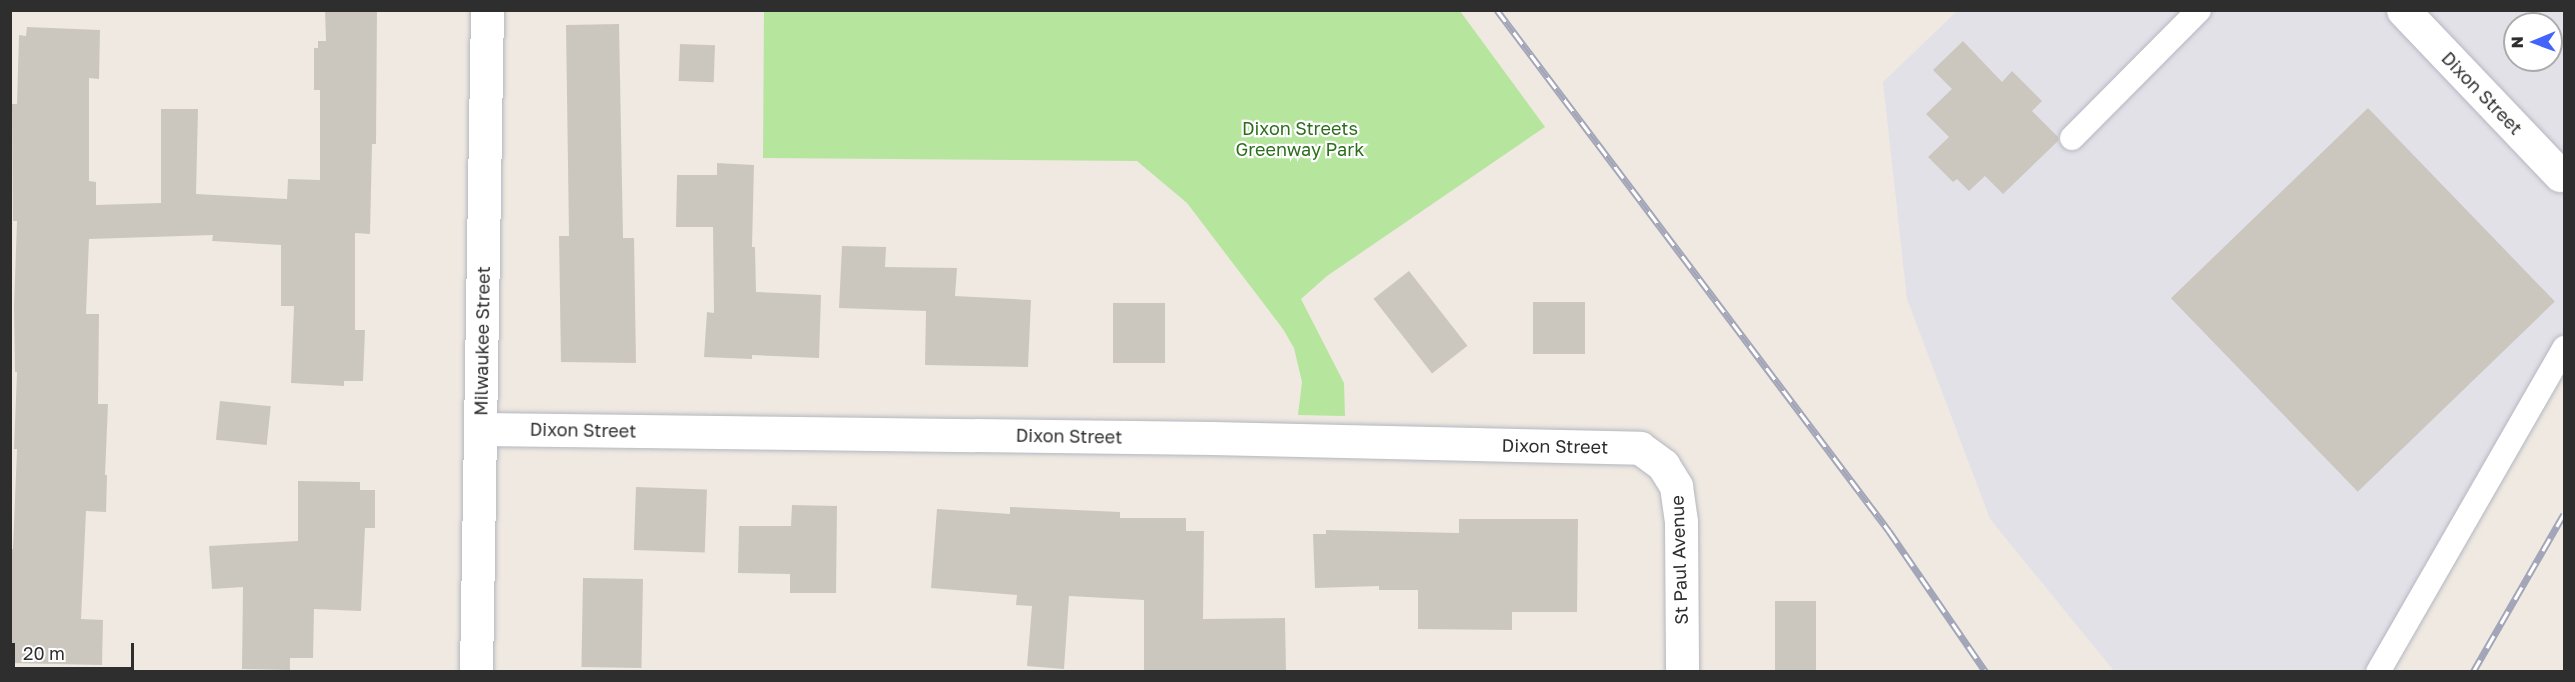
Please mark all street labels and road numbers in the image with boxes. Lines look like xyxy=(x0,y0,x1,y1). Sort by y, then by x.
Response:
street label: Dixon Street xyxy=(2437,47,2527,139)
street label: Milwaukee Street xyxy=(470,266,494,416)
street label: Dixon Street xyxy=(530,418,636,442)
street label: Dixon Street xyxy=(1016,424,1122,448)
street label: Dixon Street xyxy=(1502,434,1608,458)
street label: St Paul Avenue xyxy=(1666,495,1692,625)

